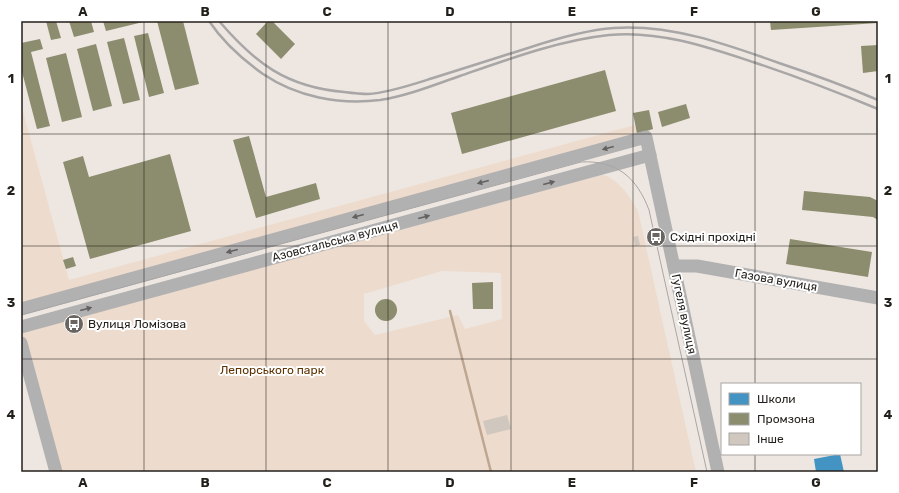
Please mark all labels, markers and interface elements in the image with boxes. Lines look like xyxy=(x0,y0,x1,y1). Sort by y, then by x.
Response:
text: A xyxy=(78,4,88,19)
text: B xyxy=(200,4,210,19)
text: C xyxy=(322,4,332,19)
text: D xyxy=(445,4,455,19)
text: E xyxy=(568,4,576,19)
text: F xyxy=(690,4,698,19)
text: G xyxy=(811,4,821,19)
text: 1 xyxy=(8,71,14,86)
text: 1 xyxy=(885,71,891,86)
one-way arrow xyxy=(602,145,614,151)
one-way arrow xyxy=(477,179,489,185)
one-way arrow xyxy=(543,179,556,185)
text: 2 xyxy=(7,183,15,198)
text: 2 xyxy=(884,183,892,198)
one-way arrow xyxy=(351,214,364,220)
one-way arrow xyxy=(418,214,430,220)
street label: Азовстальська вулиця xyxy=(270,217,400,265)
bus stop icon: Східні прохідні xyxy=(645,226,667,248)
place label: Східні прохідні xyxy=(670,230,756,244)
one-way arrow xyxy=(226,248,238,254)
street label: Газова вулиця xyxy=(734,266,818,294)
street label: Гугеля вулиця xyxy=(669,273,699,355)
text: 3 xyxy=(7,295,16,310)
text: 3 xyxy=(884,295,893,310)
one-way arrow xyxy=(80,306,92,312)
bus stop icon: Вулиця Ломізова xyxy=(63,313,85,335)
place label: Вулиця Ломізова xyxy=(88,317,186,331)
park label: Лепорського парк xyxy=(220,363,325,377)
legend xyxy=(721,383,861,455)
text: Школи xyxy=(757,392,796,406)
text: 4 xyxy=(7,407,16,422)
text: 4 xyxy=(884,407,893,422)
text: Промзона xyxy=(757,412,815,426)
text: Інше xyxy=(757,432,784,446)
text: A xyxy=(78,475,88,490)
text: B xyxy=(200,475,210,490)
text: C xyxy=(322,475,332,490)
text: D xyxy=(445,475,455,490)
text: E xyxy=(568,475,576,490)
text: F xyxy=(690,475,698,490)
text: G xyxy=(811,475,821,490)

